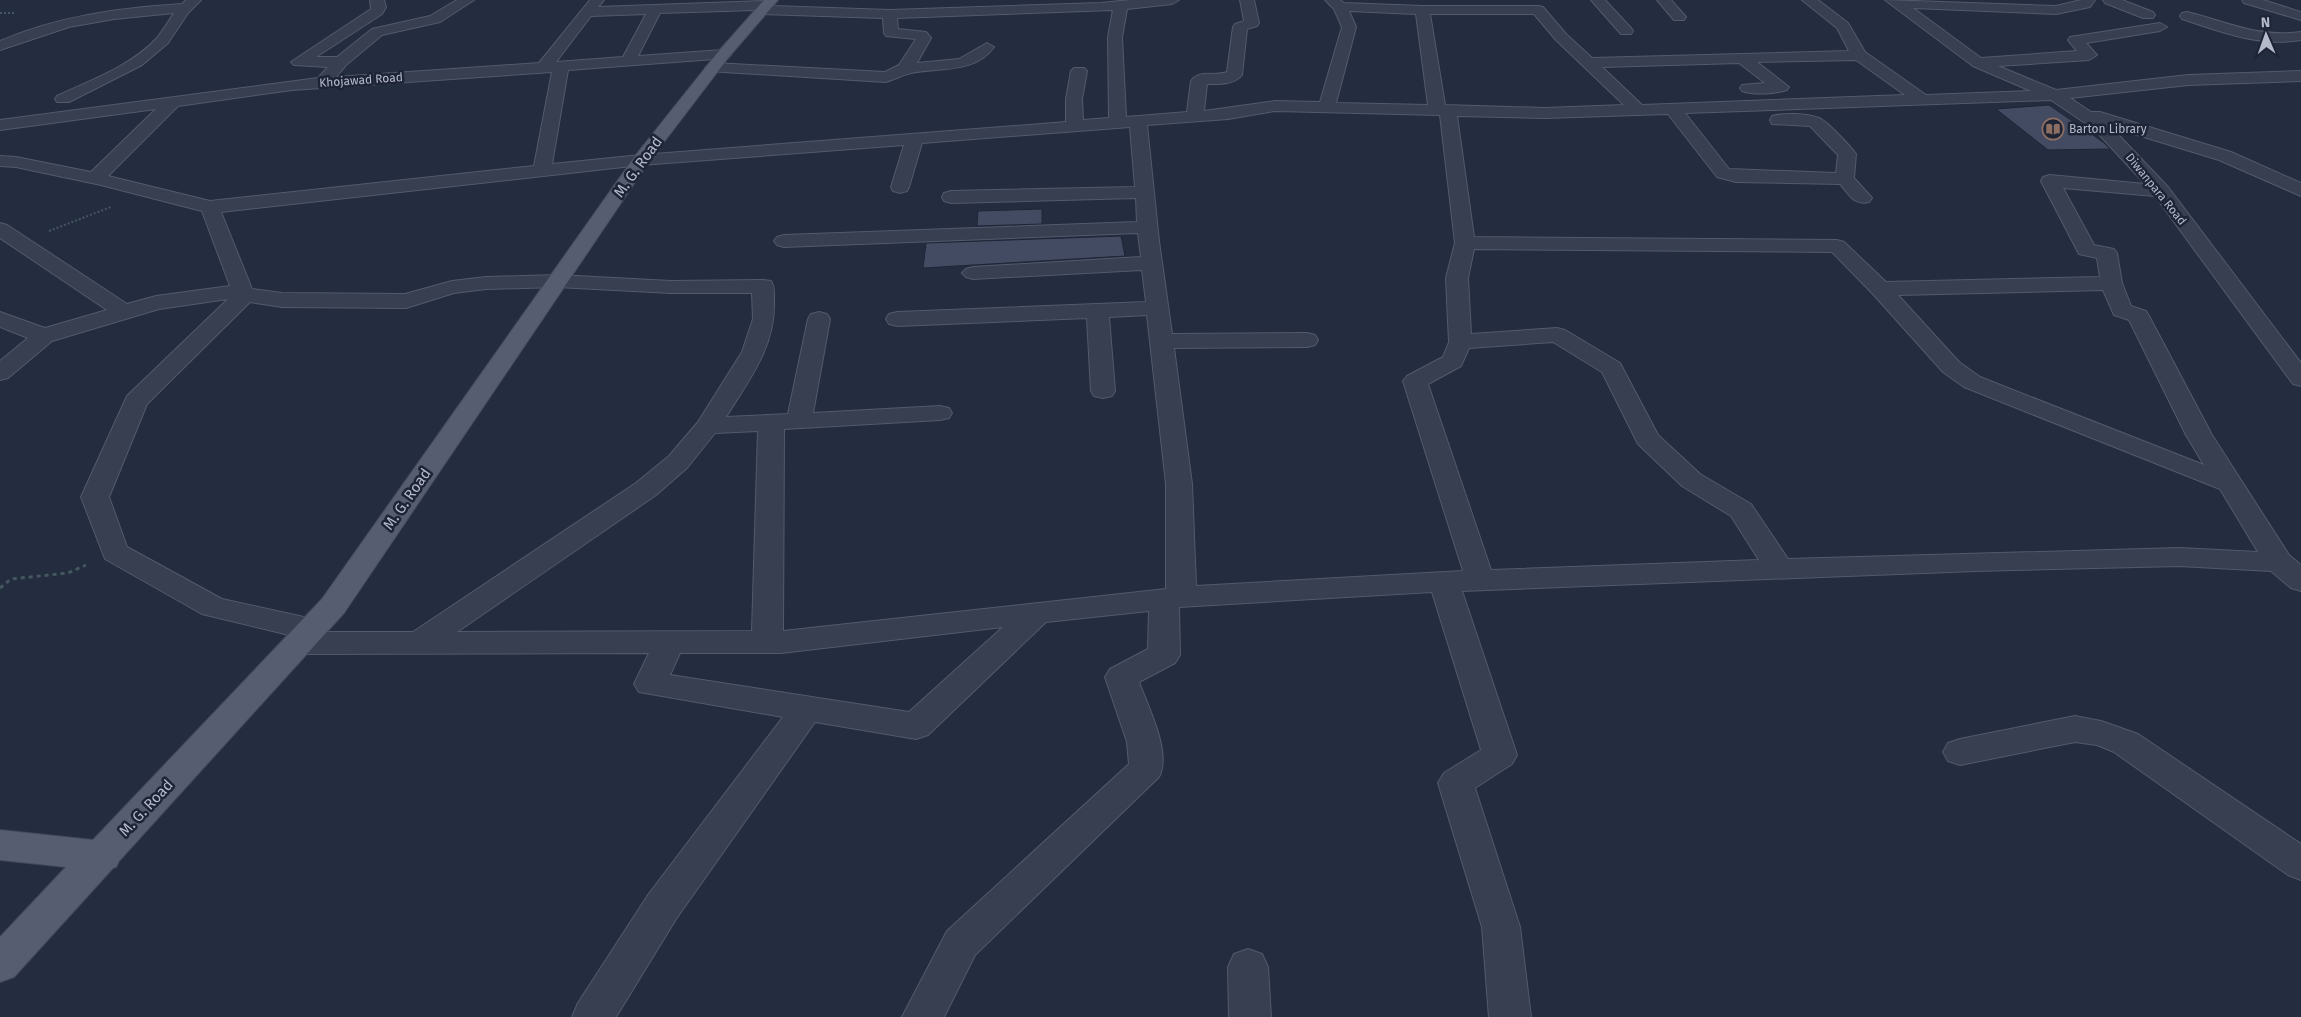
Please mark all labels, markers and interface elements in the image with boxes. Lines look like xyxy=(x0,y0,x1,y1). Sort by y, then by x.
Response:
north arrow xyxy=(2241,10,2291,60)
text: N xyxy=(2261,14,2271,31)
street label: Khojawad Road xyxy=(319,70,403,90)
library icon: Barton Library xyxy=(2041,117,2065,141)
place label: Barton Library xyxy=(2069,122,2147,136)
street label: M. G. Road xyxy=(610,133,666,201)
street label: Diwanpara Road xyxy=(2123,150,2189,228)
street label: M. G. Road xyxy=(379,465,435,533)
street label: M. G. Road xyxy=(115,776,177,840)

